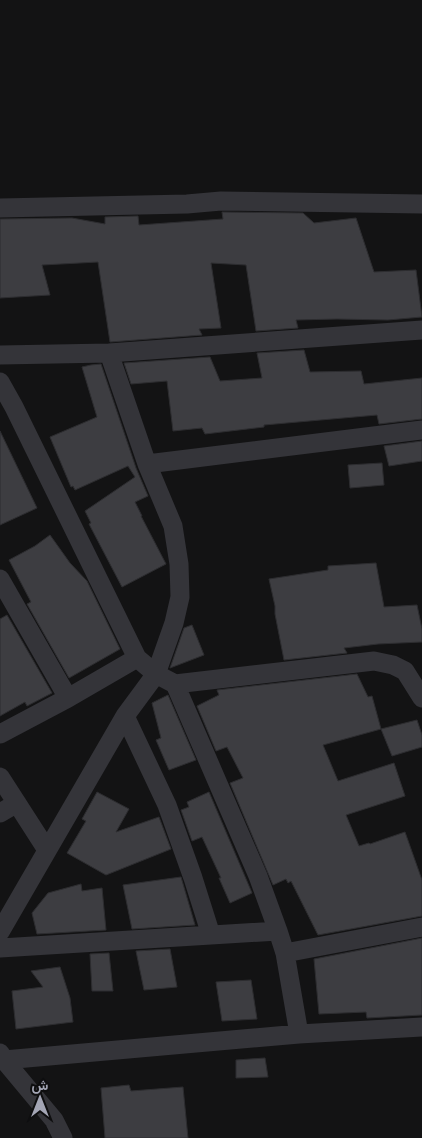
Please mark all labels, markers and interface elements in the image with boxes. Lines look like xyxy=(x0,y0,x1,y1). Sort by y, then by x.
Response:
north arrow xyxy=(15,1073,65,1123)
text: ش xyxy=(32,1076,49,1094)

